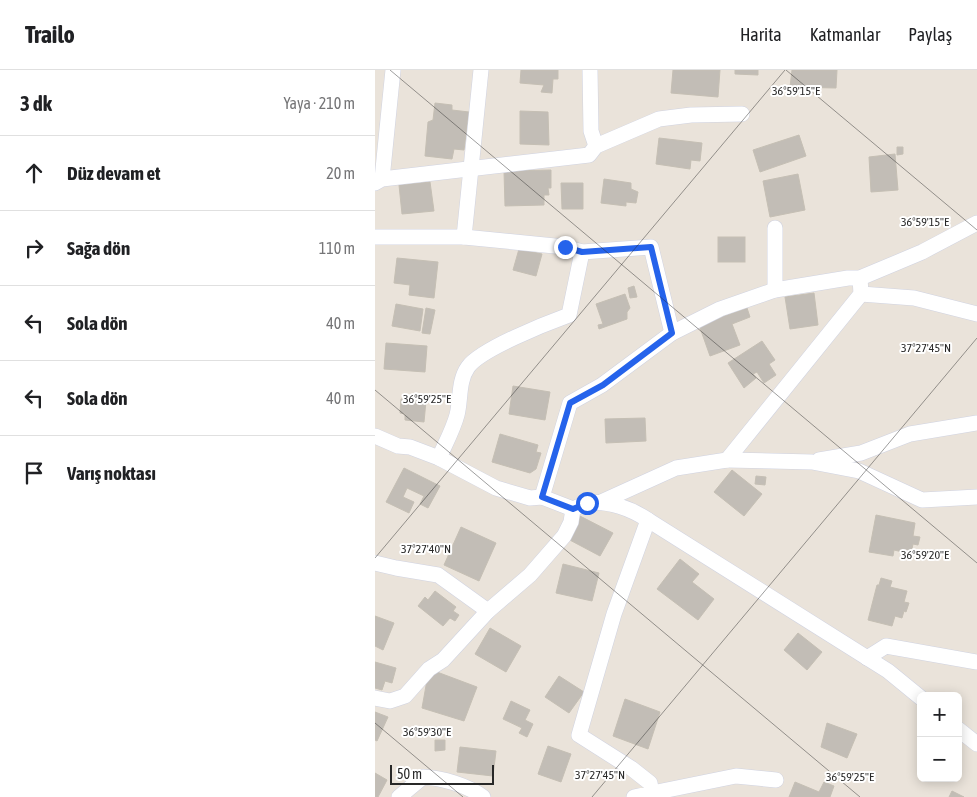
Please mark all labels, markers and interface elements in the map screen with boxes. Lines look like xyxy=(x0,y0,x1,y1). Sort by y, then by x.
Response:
text: Trailo xyxy=(25,21,75,48)
text: Harita xyxy=(740,24,782,45)
text: Katmanlar xyxy=(810,24,880,45)
text: Paylaş xyxy=(908,24,952,45)
text: 36°59'15"E xyxy=(772,84,820,98)
text: 3 dk xyxy=(20,91,52,115)
text: Yaya · 210 m xyxy=(283,94,355,112)
icon: ahead xyxy=(20,159,48,187)
text: Düz devam et xyxy=(67,162,161,184)
text: 20 m xyxy=(326,164,355,182)
text: 36°59'15"E xyxy=(901,215,949,229)
icon: right xyxy=(20,234,48,262)
route end xyxy=(554,236,577,259)
text: Sağa dön xyxy=(67,237,130,259)
text: 110 m xyxy=(319,239,355,257)
icon: left xyxy=(20,309,48,337)
text: Sola dön xyxy=(67,312,128,334)
text: 40 m xyxy=(326,314,355,332)
text: 37°27'45"N xyxy=(901,341,951,355)
icon: left xyxy=(20,384,48,412)
text: Sola dön xyxy=(67,387,128,409)
text: 40 m xyxy=(326,389,355,407)
text: 36°59'25"E xyxy=(403,392,451,406)
icon: arrive xyxy=(20,459,48,487)
text: Varış noktası xyxy=(67,462,156,484)
route start xyxy=(576,492,599,515)
text: 37°27'40"N xyxy=(401,542,451,556)
text: 36°59'20"E xyxy=(901,548,949,562)
map controls xyxy=(917,692,962,782)
button: + xyxy=(917,692,962,737)
text: 36°59'30"E xyxy=(403,725,451,739)
button: − xyxy=(917,737,962,782)
scale bar xyxy=(390,762,494,785)
text: 50 m xyxy=(397,766,422,782)
text: 37°27'45"N xyxy=(575,768,625,782)
text: 36°59'25"E xyxy=(826,770,874,784)

